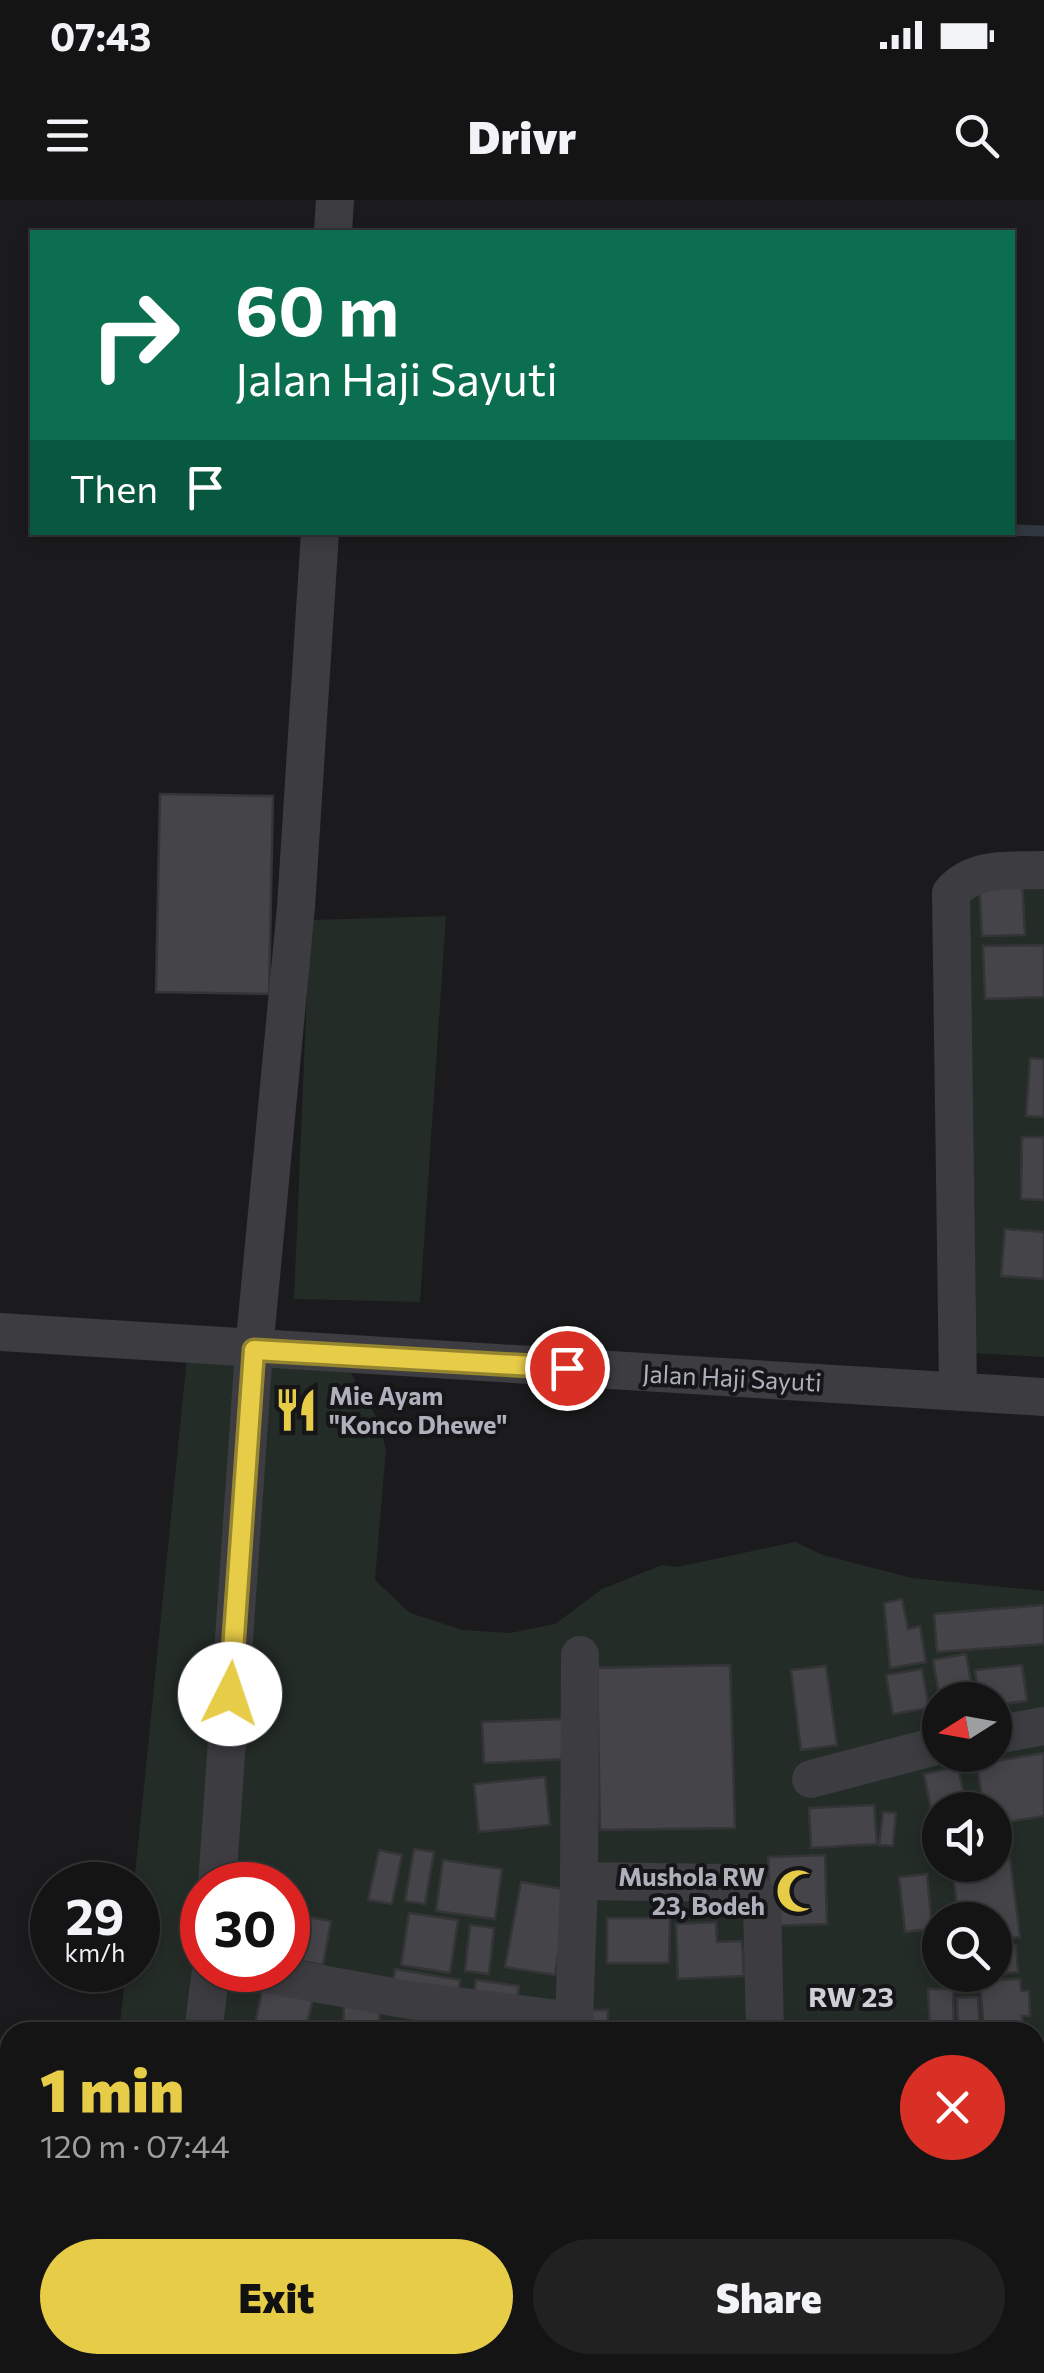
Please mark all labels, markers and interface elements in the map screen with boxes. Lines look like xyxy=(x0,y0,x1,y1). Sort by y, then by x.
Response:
text: 07:43 xyxy=(50,12,151,59)
icon: menu xyxy=(40,108,95,163)
text: Drivr xyxy=(468,108,577,163)
icon: search xyxy=(949,108,1004,163)
text: 60 m xyxy=(235,265,399,350)
icon: right xyxy=(70,270,200,400)
text: Jalan Haji Sayuti xyxy=(235,350,558,405)
icon: arrive xyxy=(178,460,233,515)
text: Then xyxy=(70,464,158,511)
pin xyxy=(525,1326,610,1411)
icon: arrive xyxy=(540,1341,595,1396)
street label: Jalan Haji Sayuti xyxy=(642,1357,822,1397)
place label: Mie Ayam "Konco Dhewe" xyxy=(329,1380,507,1439)
restaurant icon: Mie Ayam "Konco Dhewe" xyxy=(272,1386,320,1434)
position arrow xyxy=(178,1642,282,1746)
north arrow xyxy=(922,1682,1012,1772)
map controls xyxy=(922,1682,1012,1992)
button: sound xyxy=(922,1792,1012,1882)
place label: Mushola RW 23, Bodeh xyxy=(618,1861,765,1920)
speed limit sign: 30 xyxy=(180,1862,310,1992)
mosque icon: Mushola RW 23, Bodeh xyxy=(774,1867,822,1915)
text: 29 xyxy=(65,1884,124,1945)
button: search xyxy=(922,1902,1012,1992)
text: km/h xyxy=(65,1937,125,1967)
district label: RW 23 xyxy=(808,1979,894,2013)
text: 1 min xyxy=(40,2051,184,2124)
button: close xyxy=(900,2055,1005,2160)
text: 120 m · 07:44 xyxy=(40,2125,230,2165)
button: Exit xyxy=(40,2239,513,2354)
button: Share xyxy=(533,2239,1005,2354)

